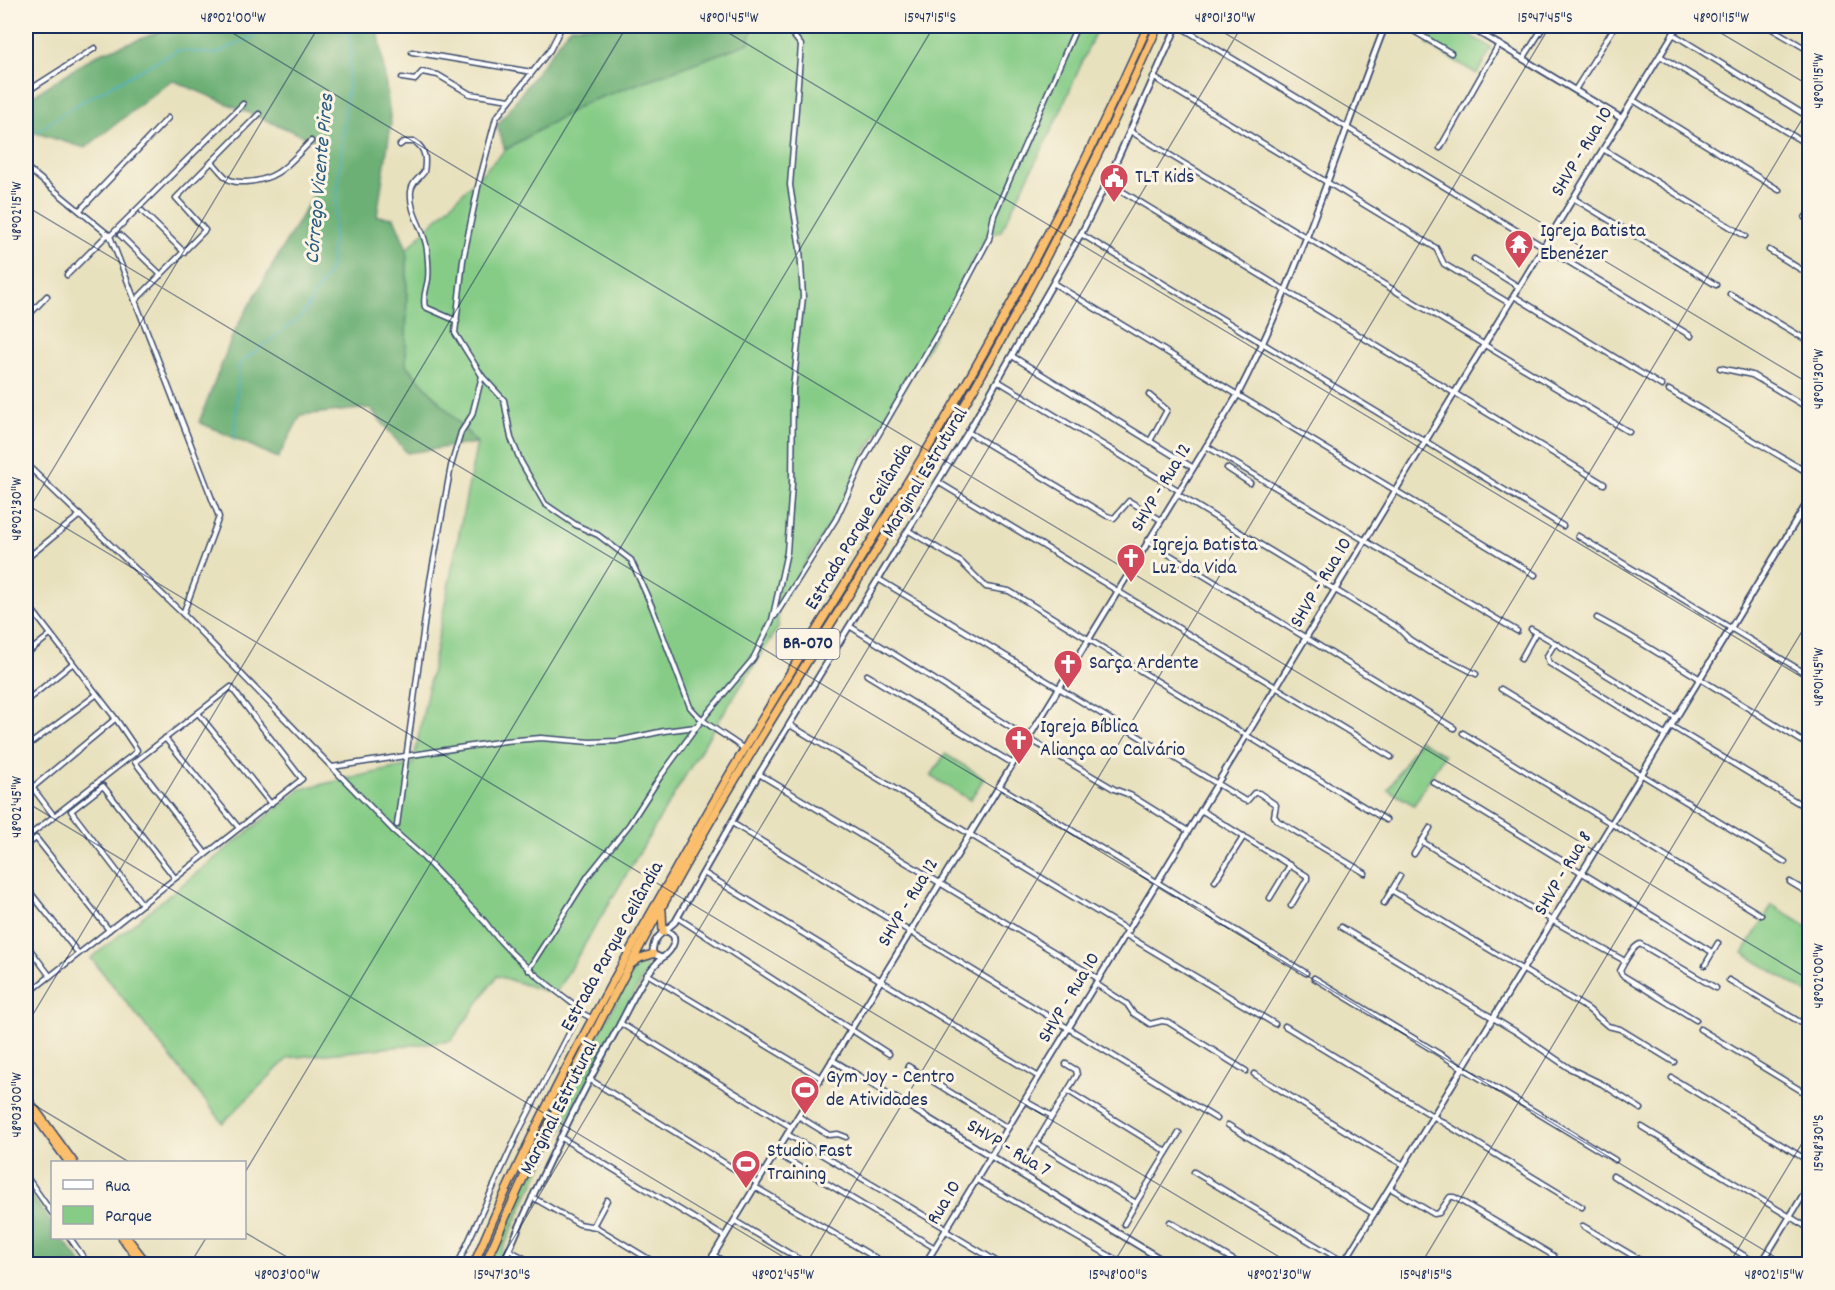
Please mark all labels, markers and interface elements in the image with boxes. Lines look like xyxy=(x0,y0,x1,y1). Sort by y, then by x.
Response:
text: 48°02'00"W xyxy=(200,8,266,30)
text: 48°01'45"W xyxy=(700,8,759,30)
text: 15°47'15"S xyxy=(904,8,956,30)
text: 48°01'30"W xyxy=(1195,8,1256,30)
text: 15°47'45"S xyxy=(1517,8,1573,30)
text: 48°01'15"W xyxy=(1693,8,1749,30)
text: 48°01'15"W xyxy=(1809,53,1831,109)
water label: Córrego Vicente Pires xyxy=(299,92,343,265)
street label: SHVP - Rua 10 xyxy=(1545,101,1621,203)
public building icon: TLT Kids xyxy=(1098,162,1130,204)
place label: TLT Kids xyxy=(1135,164,1194,192)
text: 48°02'15"W xyxy=(7,181,29,240)
place label: Igreja Batista Ebenézer xyxy=(1540,218,1646,269)
temple icon: Igreja Batista Ebenézer xyxy=(1503,228,1535,270)
text: 48°01'30"W xyxy=(1809,348,1831,409)
street label: Marginal Estrutural xyxy=(876,402,976,543)
street label: Estrada Parque Ceilândia xyxy=(799,438,921,616)
street label: SHVP - Rua 12 xyxy=(1124,438,1200,538)
text: 48°02'30"W xyxy=(7,477,29,541)
place label: Igreja Batista Luz da Vida xyxy=(1152,532,1258,583)
street label: SHVP - Rua 10 xyxy=(1284,532,1360,634)
church icon: Igreja Batista Luz da Vida xyxy=(1115,542,1147,584)
road number: BR-070 xyxy=(776,629,840,659)
text: 48°01'45"W xyxy=(1809,647,1831,706)
church icon: Sarça Ardente xyxy=(1052,648,1084,690)
place label: Sarça Ardente xyxy=(1089,650,1199,678)
place label: Igreja Bíblica Aliança ao Calvário xyxy=(1040,714,1185,765)
church icon: Igreja Bíblica Aliança ao Calvário xyxy=(1003,724,1035,766)
text: 48°02'45"W xyxy=(7,776,29,838)
street label: SHVP - Rua 8 xyxy=(1528,826,1600,922)
street label: SHVP - Rua 12 xyxy=(871,853,947,953)
street label: Estrada Parque Ceilândia xyxy=(555,856,672,1037)
text: 48°02'00"W xyxy=(1809,943,1831,1009)
street label: SHVP - Rua 10 xyxy=(1032,947,1108,1049)
street label: Marginal Estrutural xyxy=(514,1036,606,1180)
place label: Gym Joy - Centro de Atividades xyxy=(826,1064,955,1115)
text: 48°03'00"W xyxy=(7,1072,29,1138)
sports icon: Gym Joy - Centro de Atividades xyxy=(789,1074,821,1116)
street label: SHVP - Rua 7 xyxy=(961,1113,1055,1185)
text: 15°48'30"S xyxy=(1809,1114,1831,1172)
place label: Studio Fast Training xyxy=(767,1138,852,1189)
sports icon: Studio Fast Training xyxy=(730,1148,762,1190)
legend xyxy=(51,1161,246,1239)
text: Rua xyxy=(105,1175,131,1200)
street label: Rua 10 xyxy=(921,1175,969,1231)
text: Parque xyxy=(105,1205,152,1230)
text: 48°03'00"W xyxy=(254,1265,320,1287)
text: 15°47'30"S xyxy=(474,1265,530,1287)
text: 48°02'45"W xyxy=(752,1265,814,1287)
text: 15°48'00"S xyxy=(1089,1265,1147,1287)
text: 48°02'30"W xyxy=(1247,1265,1311,1287)
text: 15°48'15"S xyxy=(1400,1265,1452,1287)
text: 48°02'15"W xyxy=(1745,1265,1804,1287)

